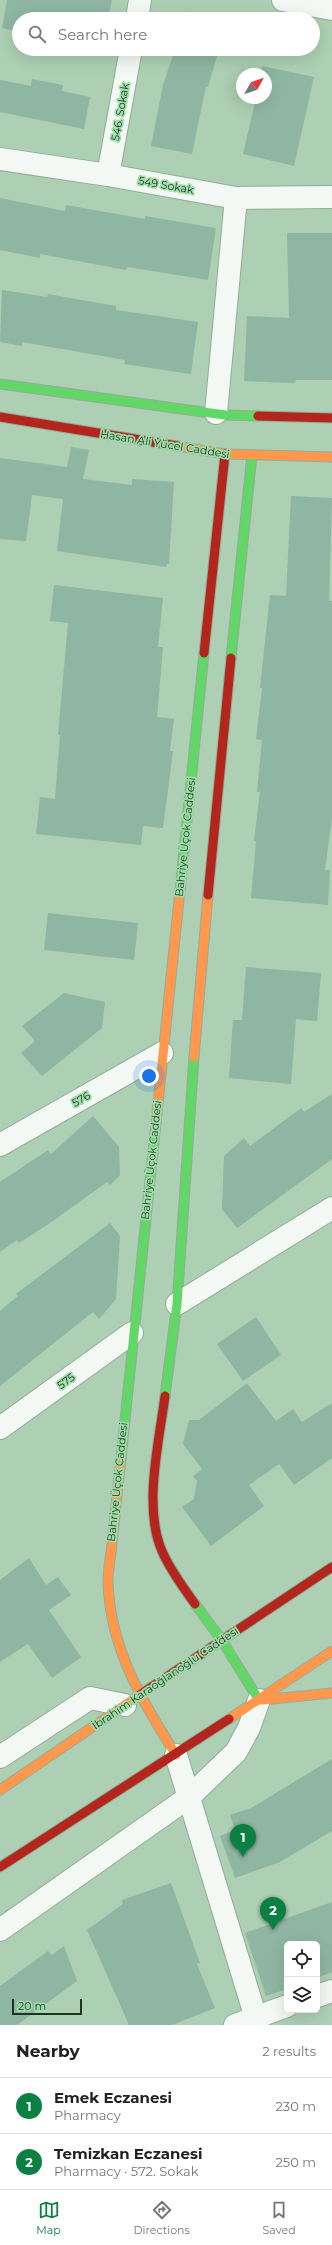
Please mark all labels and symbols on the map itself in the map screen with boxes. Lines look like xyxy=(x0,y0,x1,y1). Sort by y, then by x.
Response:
north arrow xyxy=(236,68,272,104)
street label: 546. Sokak xyxy=(108,81,132,142)
street label: 549 Sokak xyxy=(137,173,195,197)
street label: Hasan Ali Yücel Caddesi xyxy=(99,427,231,461)
street label: Bahriye Üçok Caddesi xyxy=(172,777,198,897)
your location xyxy=(139,1066,159,1086)
street label: 576 xyxy=(69,1088,93,1110)
street label: Bahriye Üçok Caddesi xyxy=(138,1100,164,1220)
street label: 575 xyxy=(54,1370,78,1392)
street label: Bahriye Üçok Caddesi xyxy=(104,1422,130,1542)
street label: İbrahim Karaoğlanoğlu Caddesi xyxy=(89,1624,241,1732)
pin: 1 xyxy=(230,1824,256,1857)
pin: 2 xyxy=(260,1897,286,1930)
scale bar xyxy=(12,1997,82,2016)

